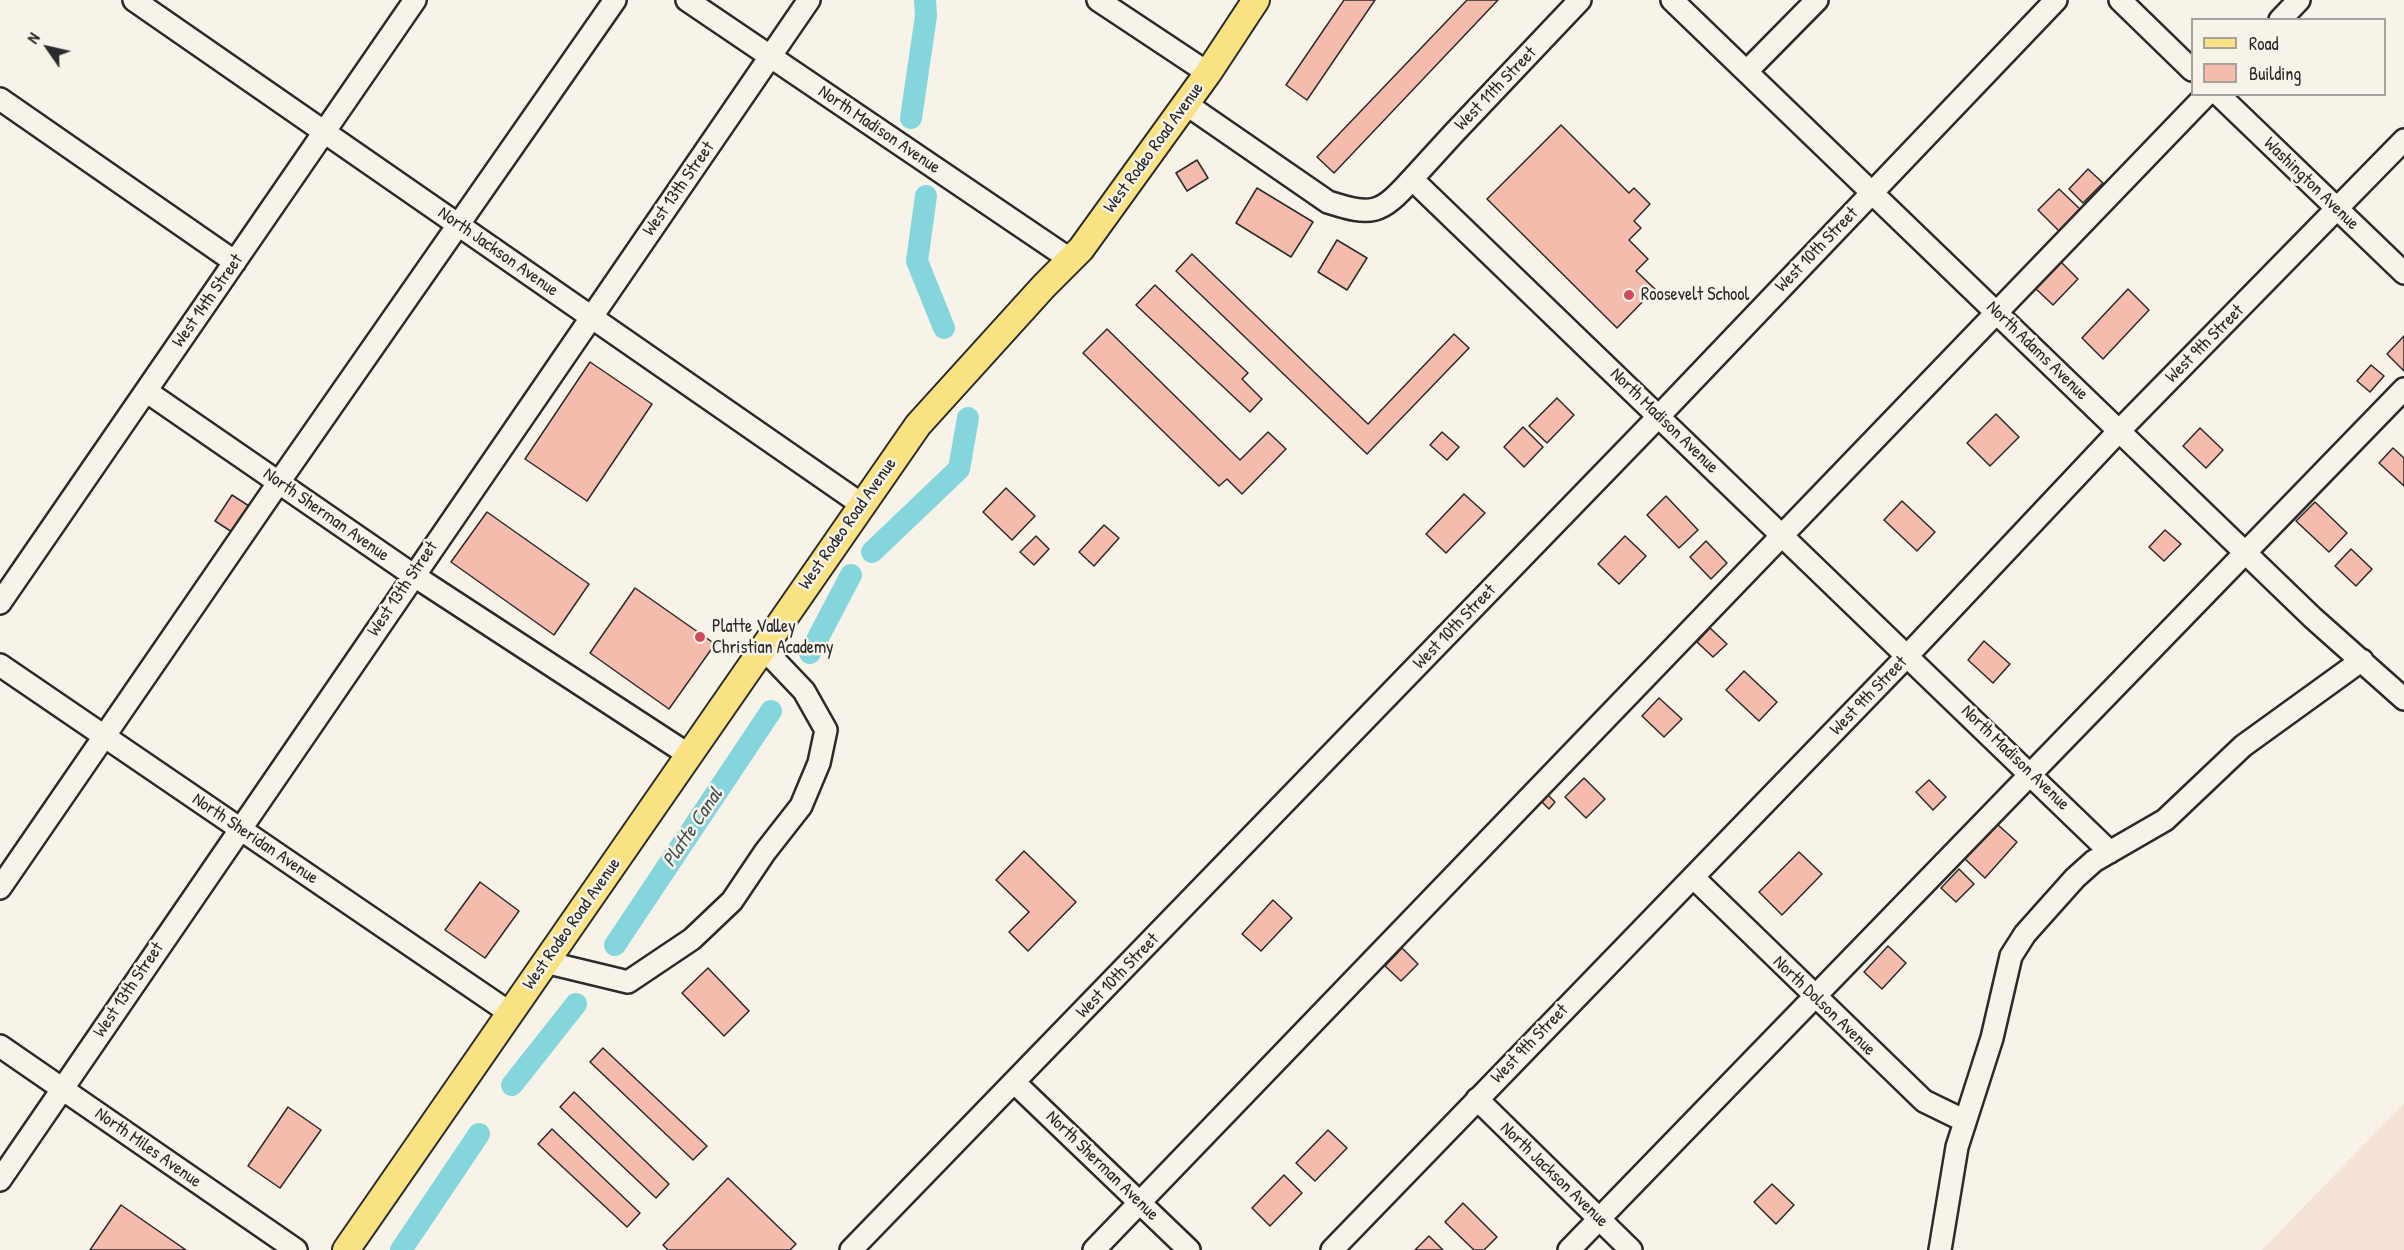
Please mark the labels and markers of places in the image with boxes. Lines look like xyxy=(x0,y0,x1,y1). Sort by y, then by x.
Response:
place label: Roosevelt School xyxy=(1641,284,1749,306)
marker: Roosevelt School xyxy=(1622,288,1636,302)
place label: Platte Valley Christian Academy xyxy=(712,616,834,658)
marker: Platte Valley Christian Academy xyxy=(693,630,707,644)

